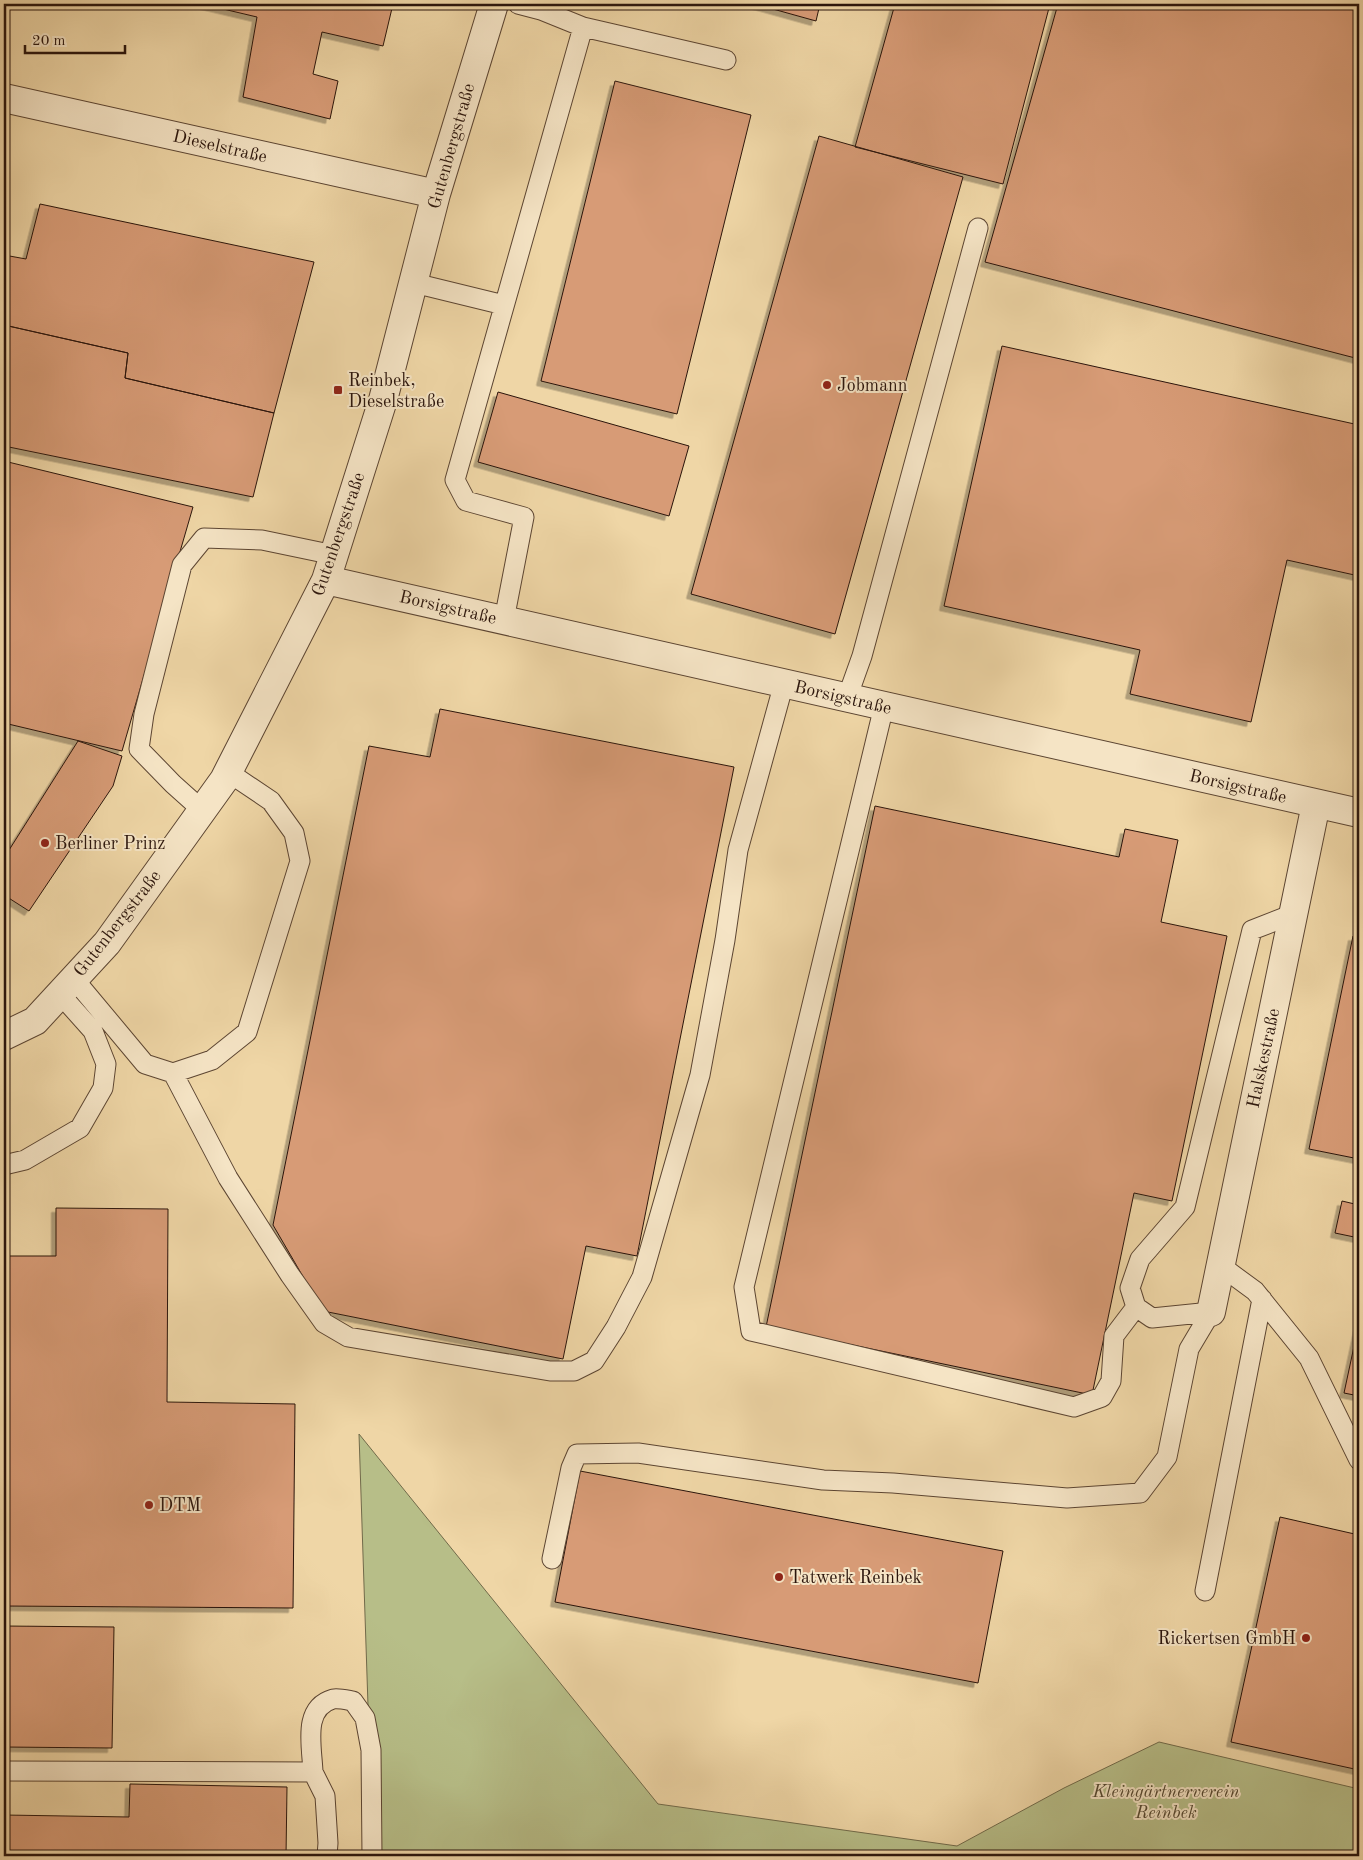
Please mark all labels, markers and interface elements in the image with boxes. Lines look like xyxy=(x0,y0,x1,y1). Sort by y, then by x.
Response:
scale bar xyxy=(25,22,125,54)
text: 20 m xyxy=(32,34,66,49)
street label: Gutenbergstraße xyxy=(425,82,478,211)
street label: Dieselstraße xyxy=(171,127,269,167)
place label: Reinbek, Dieselstraße xyxy=(348,372,444,411)
place label: Jobmann xyxy=(837,377,908,395)
marker: Jobmann xyxy=(821,379,833,391)
marker: Reinbek, Dieselstraße xyxy=(332,384,344,396)
street label: Gutenbergstraße xyxy=(309,470,369,599)
street label: Borsigstraße xyxy=(397,588,498,628)
street label: Borsigstraße xyxy=(792,678,893,718)
street label: Borsigstraße xyxy=(1187,767,1288,807)
place label: Berliner Prinz xyxy=(55,835,165,853)
marker: Berliner Prinz xyxy=(39,837,51,849)
street label: Gutenbergstraße xyxy=(71,867,165,980)
street label: Halskestraße xyxy=(1245,1007,1283,1110)
place label: DTM xyxy=(159,1497,201,1515)
marker: DTM xyxy=(143,1499,155,1511)
place label: Tatwerk Reinbek xyxy=(789,1569,922,1587)
marker: Tatwerk Reinbek xyxy=(773,1571,785,1583)
place label: Rickertsen GmbH xyxy=(1158,1630,1296,1648)
marker: Rickertsen GmbH xyxy=(1300,1632,1312,1644)
park label: Kleingärtnerverein Reinbek xyxy=(1091,1783,1240,1822)

